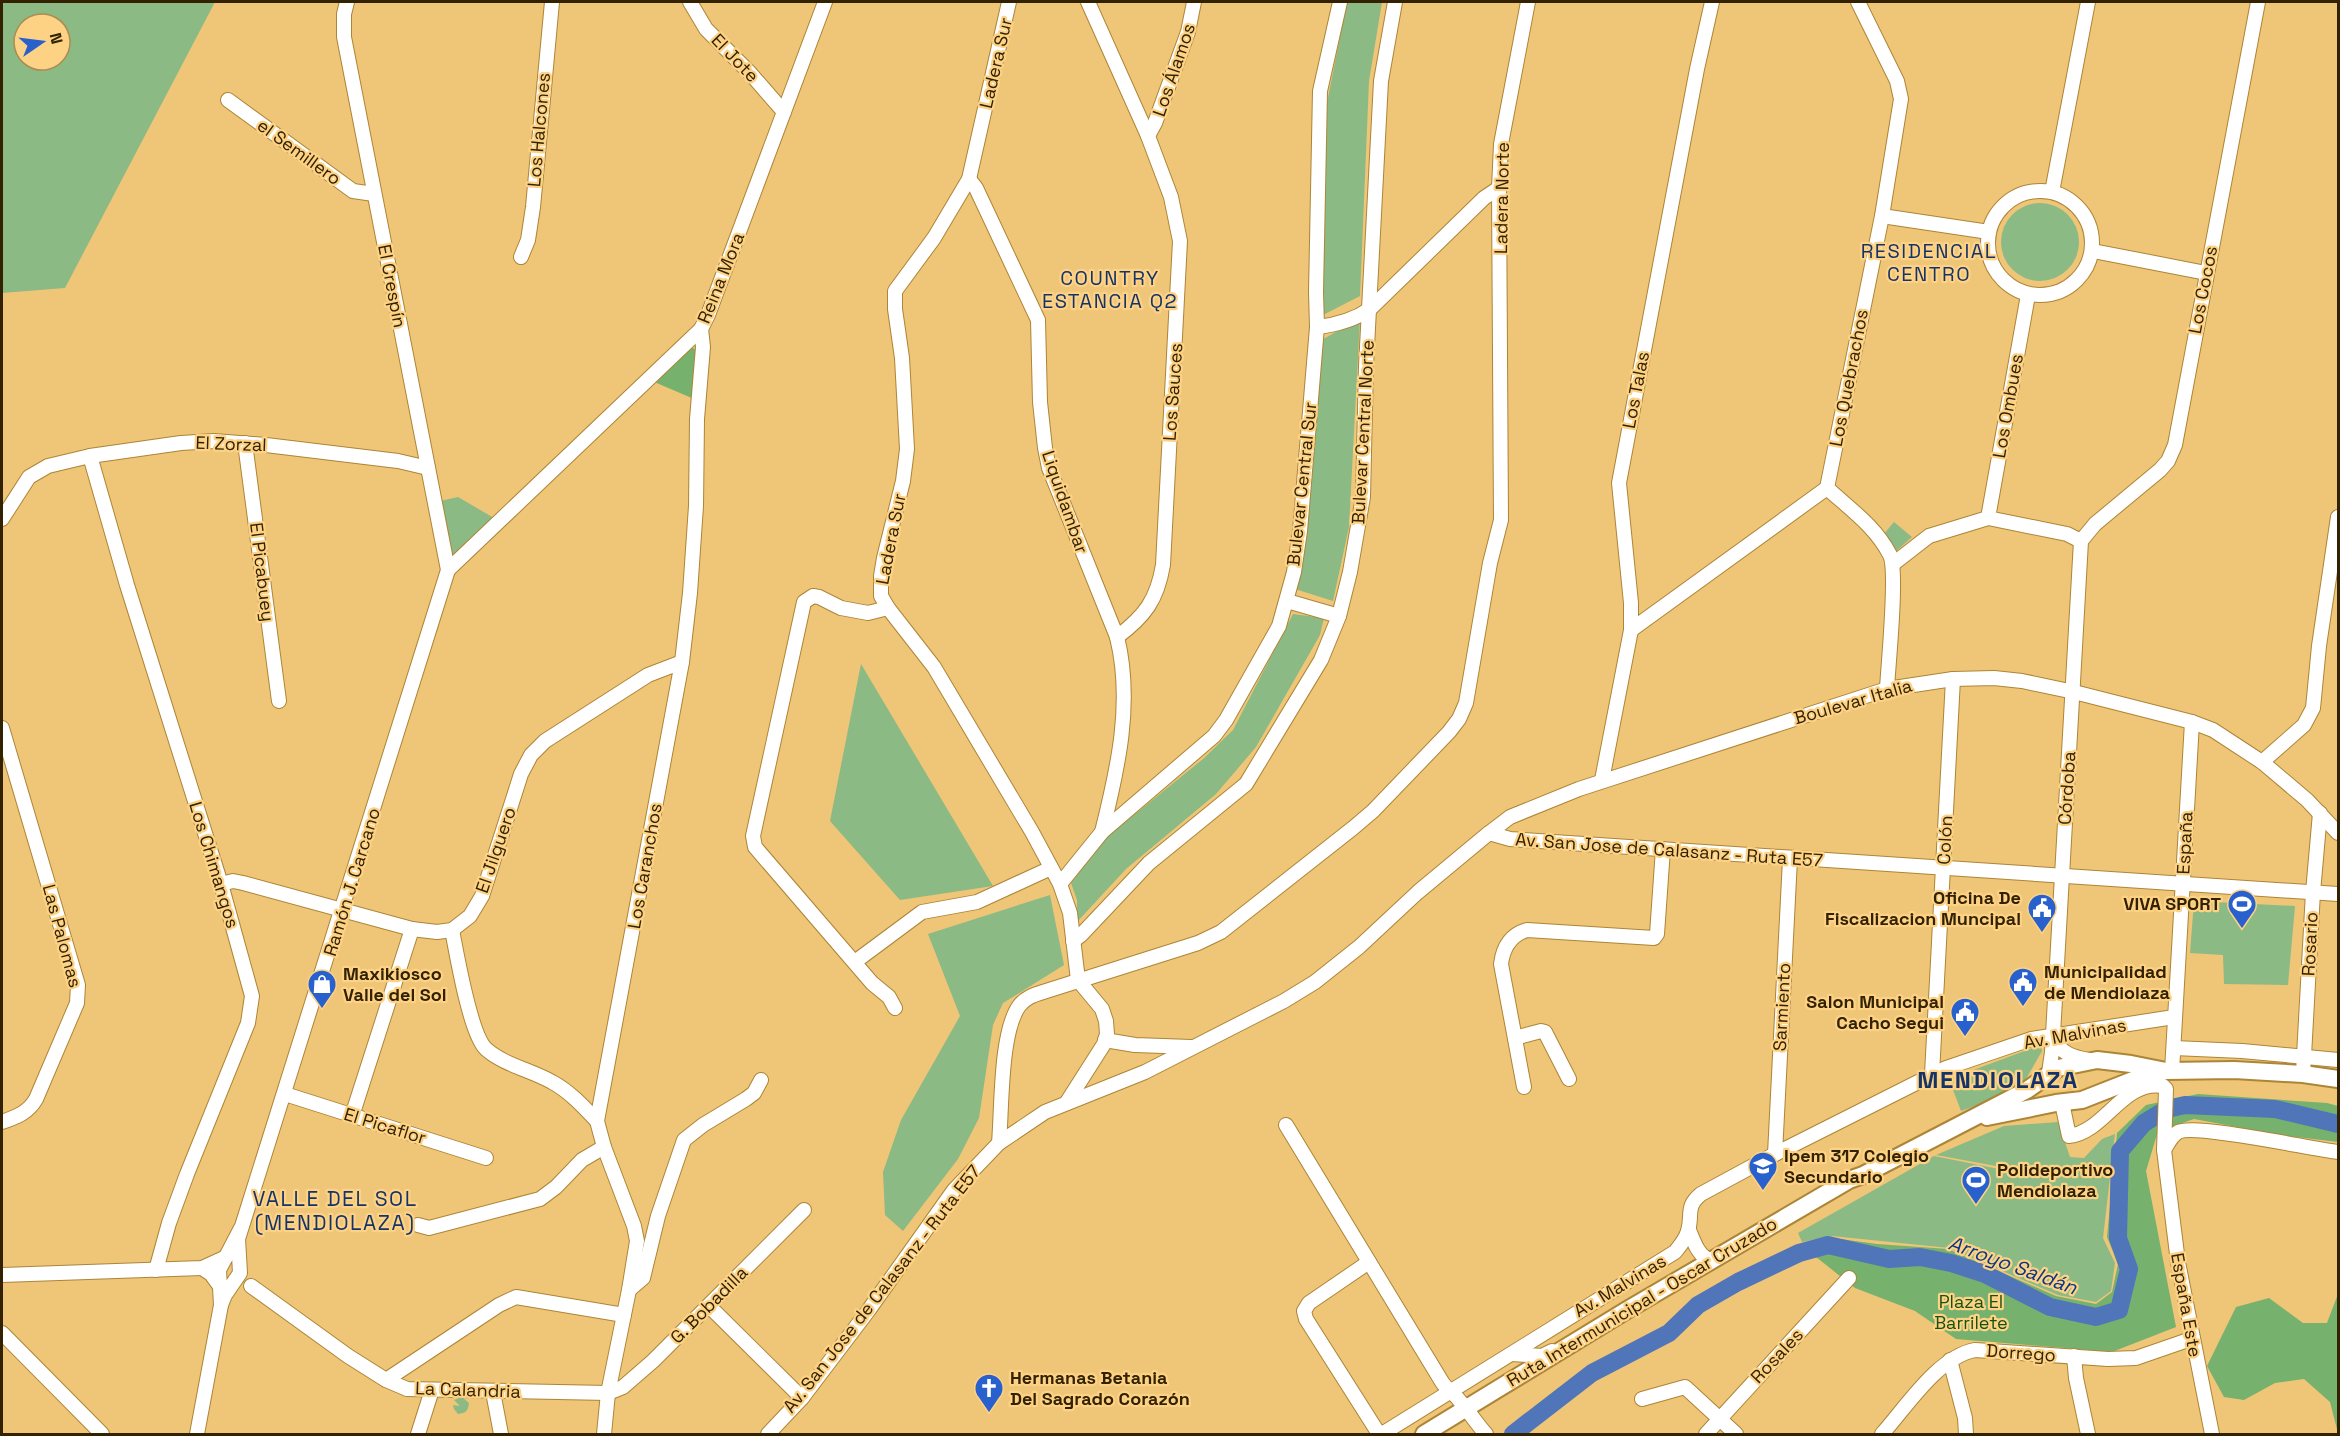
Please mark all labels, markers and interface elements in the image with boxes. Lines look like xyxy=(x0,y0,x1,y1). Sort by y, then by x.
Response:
north arrow xyxy=(12,12,72,72)
street label: Ladera Sur xyxy=(974,15,1017,111)
street label: Los Álamos xyxy=(1147,20,1200,119)
street label: El Jote xyxy=(707,29,764,87)
text: N xyxy=(45,31,68,46)
street label: Los Halcones xyxy=(522,72,555,188)
street label: el Semillero xyxy=(253,113,346,190)
street label: Ladera Norte xyxy=(1489,142,1514,254)
street label: Reina Mora xyxy=(692,229,749,327)
district label: RESIDENCIAL CENTRO xyxy=(1861,238,1997,287)
street label: El Crespín xyxy=(373,242,412,330)
street label: Los Cocos xyxy=(2183,244,2222,336)
district label: COUNTRY ESTANCIA Q2 xyxy=(1042,265,1178,314)
street label: Los Quebrachos xyxy=(1824,307,1873,448)
street label: Bulevar Central Norte xyxy=(1346,339,1379,525)
street label: Los Sauces xyxy=(1158,342,1187,442)
street label: Los Talas xyxy=(1617,349,1654,430)
street label: Los Ombues xyxy=(1987,352,2028,460)
street label: Bulevar Central Sur xyxy=(1281,401,1322,567)
street label: El Zorzal xyxy=(195,431,267,456)
street label: Liquidambar xyxy=(1037,447,1094,557)
street label: Ladera Sur xyxy=(870,491,911,586)
street label: El Picabuey xyxy=(245,521,280,623)
street label: Boulevar Italia xyxy=(1791,674,1915,729)
street label: Córdoba xyxy=(2052,750,2081,826)
street label: Los Chimangos xyxy=(184,799,245,931)
street label: Los Caranchos xyxy=(622,801,667,931)
street label: El Jilguero xyxy=(470,804,521,896)
street label: Ramón J. Carcano xyxy=(318,805,385,959)
street label: España xyxy=(2171,811,2198,875)
street label: Colón xyxy=(1932,815,1957,865)
street label: Av. San Jose de Calasanz - Ruta E57 xyxy=(1515,827,1824,872)
street label: Las Palomas xyxy=(38,882,87,990)
place label: Oficina De Fiscalizacion Muncipal xyxy=(1825,886,2021,930)
sports icon: VIVA SPORT xyxy=(2226,888,2258,930)
public building icon: Oficina De Fiscalizacion Muncipal xyxy=(2026,892,2058,934)
place label: VIVA SPORT xyxy=(2123,892,2221,915)
street label: Rosario xyxy=(2296,911,2323,977)
place label: Municipalidad de Mendiolaza xyxy=(2044,960,2171,1004)
place label: Maxikiosco Valle del Sol xyxy=(343,962,446,1006)
street label: Sarmiento xyxy=(1768,962,1795,1052)
public building icon: Municipalidad de Mendiolaza xyxy=(2007,966,2039,1008)
shop icon: Maxikiosco Valle del Sol xyxy=(306,968,338,1010)
place label: Salon Municipal Cacho Segui xyxy=(1806,990,1944,1034)
public building icon: Salon Municipal Cacho Segui xyxy=(1949,996,1981,1038)
street label: Av. Malvinas xyxy=(2022,1013,2128,1054)
district label: MENDIOLAZA xyxy=(1917,1064,2079,1095)
street label: El Picaflor xyxy=(341,1102,429,1149)
place label: Ipem 317 Colegio Secundario xyxy=(1784,1144,1929,1188)
school or university icon: Ipem 317 Colegio Secundario xyxy=(1747,1150,1779,1192)
place label: Polideportivo Mendiolaza xyxy=(1997,1158,2113,1202)
street label: Av. San Jose de Calasanz - Ruta E57 xyxy=(778,1160,986,1417)
sports icon: Polideportivo Mendiolaza xyxy=(1960,1164,1992,1206)
district label: VALLE DEL SOL (MENDIOLAZA) xyxy=(252,1185,418,1236)
street label: Ruta Intermunicipal - Oscar Cruzado xyxy=(1502,1212,1781,1392)
water label: Arroyo Saldán xyxy=(1945,1230,2081,1301)
street label: Av. Malvinas xyxy=(1569,1249,1670,1322)
street label: España Este xyxy=(2166,1251,2207,1359)
street label: G. Bobadilla xyxy=(665,1261,752,1348)
park label: Plaza El Barrilete xyxy=(1934,1290,2008,1334)
street label: Rosales xyxy=(1745,1323,1808,1388)
street label: Dorrego xyxy=(1985,1339,2057,1366)
place label: Hermanas Betania Del Sagrado Corazón xyxy=(1010,1366,1190,1410)
church icon: Hermanas Betania Del Sagrado Corazón xyxy=(973,1372,1005,1414)
street label: La Calandria xyxy=(415,1376,521,1403)

